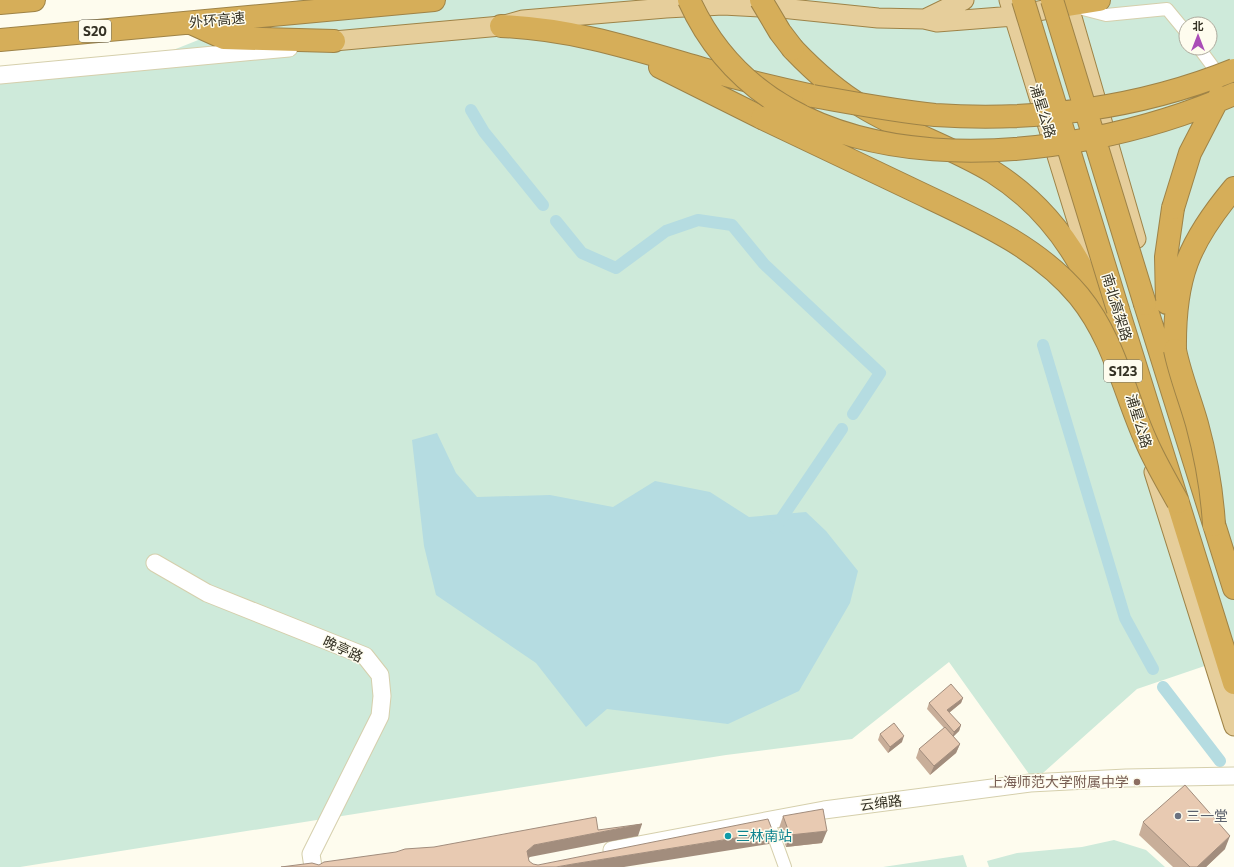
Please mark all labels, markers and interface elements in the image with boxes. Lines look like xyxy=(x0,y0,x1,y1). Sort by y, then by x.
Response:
street label: 外环高速 xyxy=(188,9,246,30)
north arrow xyxy=(1178,16,1218,56)
text: 北 xyxy=(1193,19,1204,32)
road number: S20 xyxy=(79,20,111,42)
street label: 浦星公路 xyxy=(1027,82,1060,140)
street label: 南北高架路 xyxy=(1099,271,1136,343)
road number: S123 xyxy=(1104,360,1142,382)
street label: 浦星公路 xyxy=(1123,392,1156,450)
street label: 晚亭路 xyxy=(321,632,366,665)
place label: 上海师范大学附属中学 xyxy=(989,773,1129,790)
marker: 上海师范大学附属中学 xyxy=(1132,777,1142,787)
street label: 云绵路 xyxy=(859,792,903,813)
place label: 三一堂 xyxy=(1186,807,1228,824)
marker: 三一堂 xyxy=(1173,811,1183,821)
place label: 三林南站 xyxy=(736,827,792,844)
marker: 三林南站 xyxy=(723,831,733,841)

